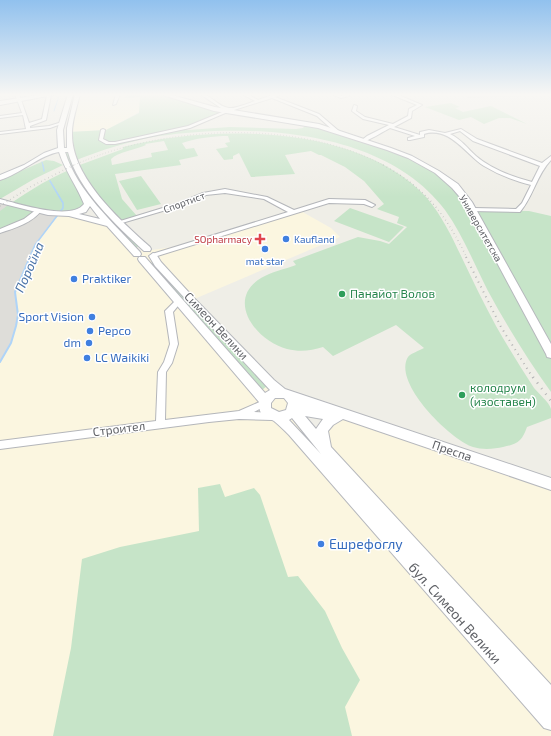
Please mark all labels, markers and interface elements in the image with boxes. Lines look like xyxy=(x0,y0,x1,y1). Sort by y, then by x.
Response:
street label: Спортист xyxy=(161,189,207,215)
street label: Университетска xyxy=(457,192,505,264)
place label: SOpharmacy xyxy=(194,233,253,245)
place label: Kaufland xyxy=(294,233,335,245)
marker: SOpharmacy xyxy=(255,234,265,244)
marker: Kaufland xyxy=(281,234,291,244)
water label: Поройна xyxy=(11,239,47,295)
marker: mat star xyxy=(260,244,270,254)
place label: mat star xyxy=(246,255,284,267)
place label: Praktiker xyxy=(82,271,132,285)
marker: Praktiker xyxy=(69,274,79,284)
place label: Панайот Волов xyxy=(350,286,435,300)
street label: Симеон Велики xyxy=(182,289,252,362)
marker: Панайот Волов xyxy=(337,289,347,299)
place label: Sport Vision xyxy=(19,309,84,323)
marker: Sport Vision xyxy=(87,312,97,322)
place label: Pepco xyxy=(98,323,131,337)
marker: Pepco xyxy=(85,326,95,336)
place label: dm xyxy=(64,335,81,349)
marker: dm xyxy=(84,338,94,348)
place label: LC Waikiki xyxy=(95,350,149,364)
marker: LC Waikiki xyxy=(82,353,92,363)
place label: колодрум (изоставен) xyxy=(470,380,536,408)
marker: колодрум (изоставен) xyxy=(457,390,467,400)
street label: Строител xyxy=(92,418,146,438)
street label: Преспа xyxy=(431,437,474,463)
place label: Ешрефоглу xyxy=(329,535,403,552)
marker: Ешрефоглу xyxy=(316,539,326,549)
street label: бул. Симеон Велики xyxy=(405,558,505,667)

